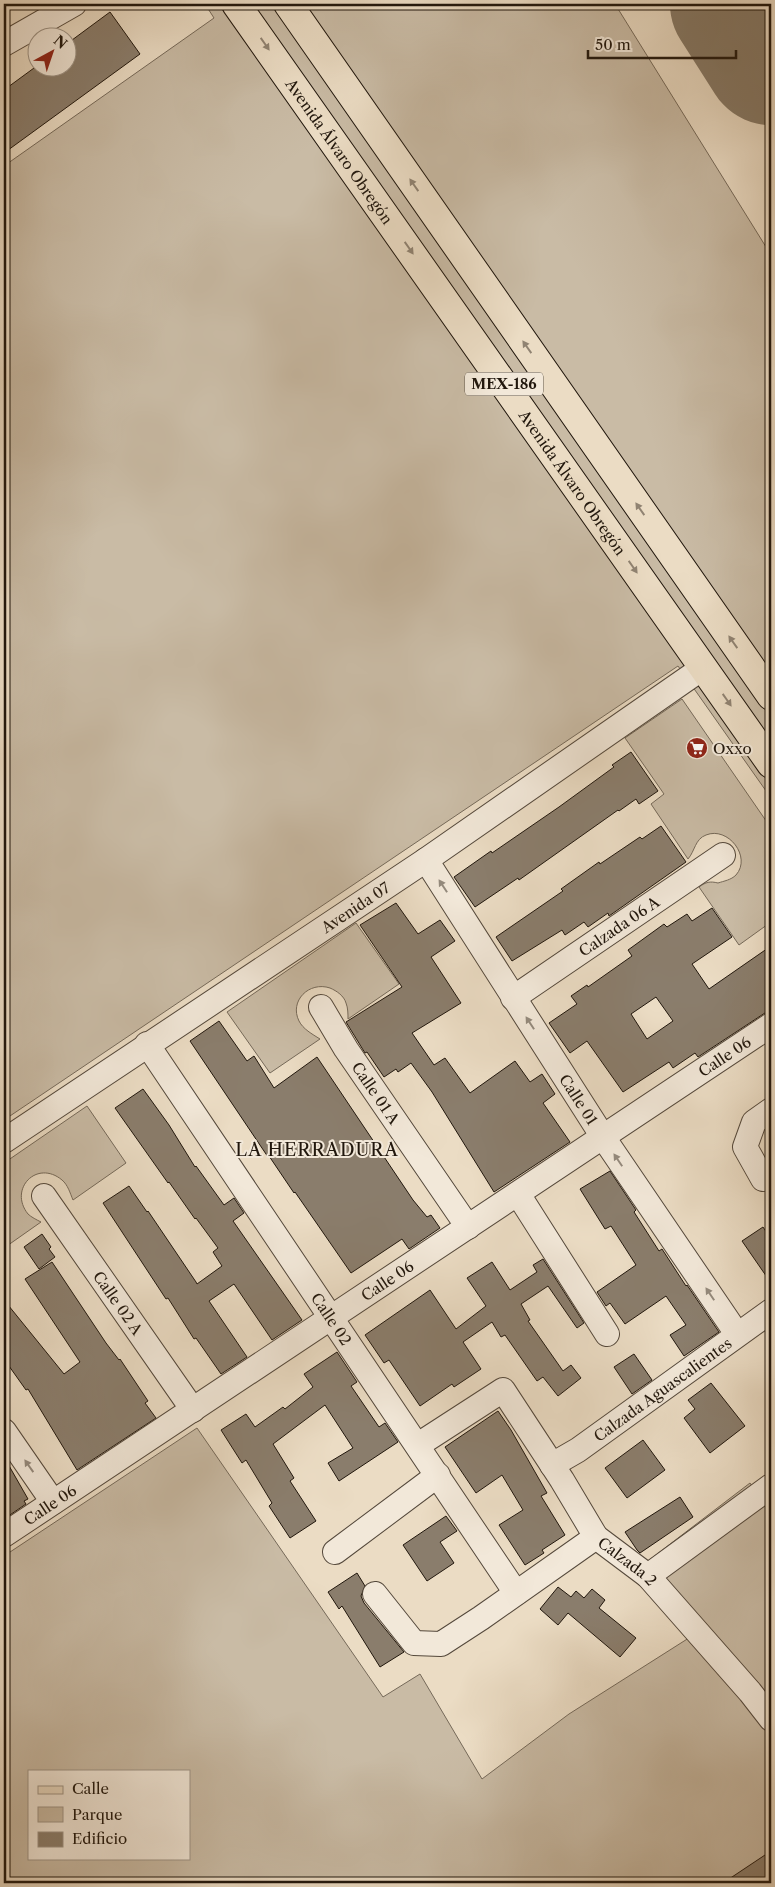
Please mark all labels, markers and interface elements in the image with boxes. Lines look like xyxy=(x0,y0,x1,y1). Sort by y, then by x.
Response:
north arrow xyxy=(28,28,78,78)
scale bar xyxy=(588,28,735,60)
text: N xyxy=(50,31,71,53)
text: 50 m xyxy=(595,35,631,54)
one-way arrow xyxy=(260,37,270,50)
street label: Avenida Álvaro Obregón xyxy=(281,74,398,228)
one-way arrow xyxy=(409,178,419,192)
one-way arrow xyxy=(404,241,414,255)
one-way arrow xyxy=(522,340,532,354)
road number: MEX-186 xyxy=(465,372,543,396)
street label: Avenida Álvaro Obregón xyxy=(514,405,631,559)
one-way arrow xyxy=(635,502,645,516)
one-way arrow xyxy=(628,560,638,573)
one-way arrow xyxy=(728,635,738,649)
one-way arrow xyxy=(722,693,732,706)
supermarket icon: Oxxo xyxy=(685,736,709,760)
place label: Oxxo xyxy=(713,739,752,758)
street label: Avenida 07 xyxy=(317,877,394,937)
one-way arrow xyxy=(438,880,447,893)
street label: Calzada 06 A xyxy=(575,891,663,960)
one-way arrow xyxy=(525,1017,535,1030)
street label: Calle 06 xyxy=(694,1032,754,1080)
street label: Calle 01 A xyxy=(348,1058,404,1128)
street label: Calle 01 xyxy=(556,1070,603,1129)
district label: LA HERRADURA xyxy=(235,1139,399,1161)
one-way arrow xyxy=(613,1153,623,1167)
street label: Calle 06 xyxy=(357,1256,417,1305)
street label: Calle 02 A xyxy=(89,1267,148,1339)
one-way arrow xyxy=(705,1287,715,1301)
street label: Calle 02 xyxy=(307,1289,356,1348)
street label: Calzada Aguascalientes xyxy=(590,1333,735,1445)
one-way arrow xyxy=(24,1460,34,1473)
street label: Calle 06 xyxy=(20,1480,80,1529)
street label: Calzada 2 xyxy=(594,1533,661,1589)
legend xyxy=(28,1770,190,1860)
text: Calle xyxy=(72,1779,109,1798)
text: Parque xyxy=(72,1805,122,1824)
text: Edificio xyxy=(72,1829,127,1848)

